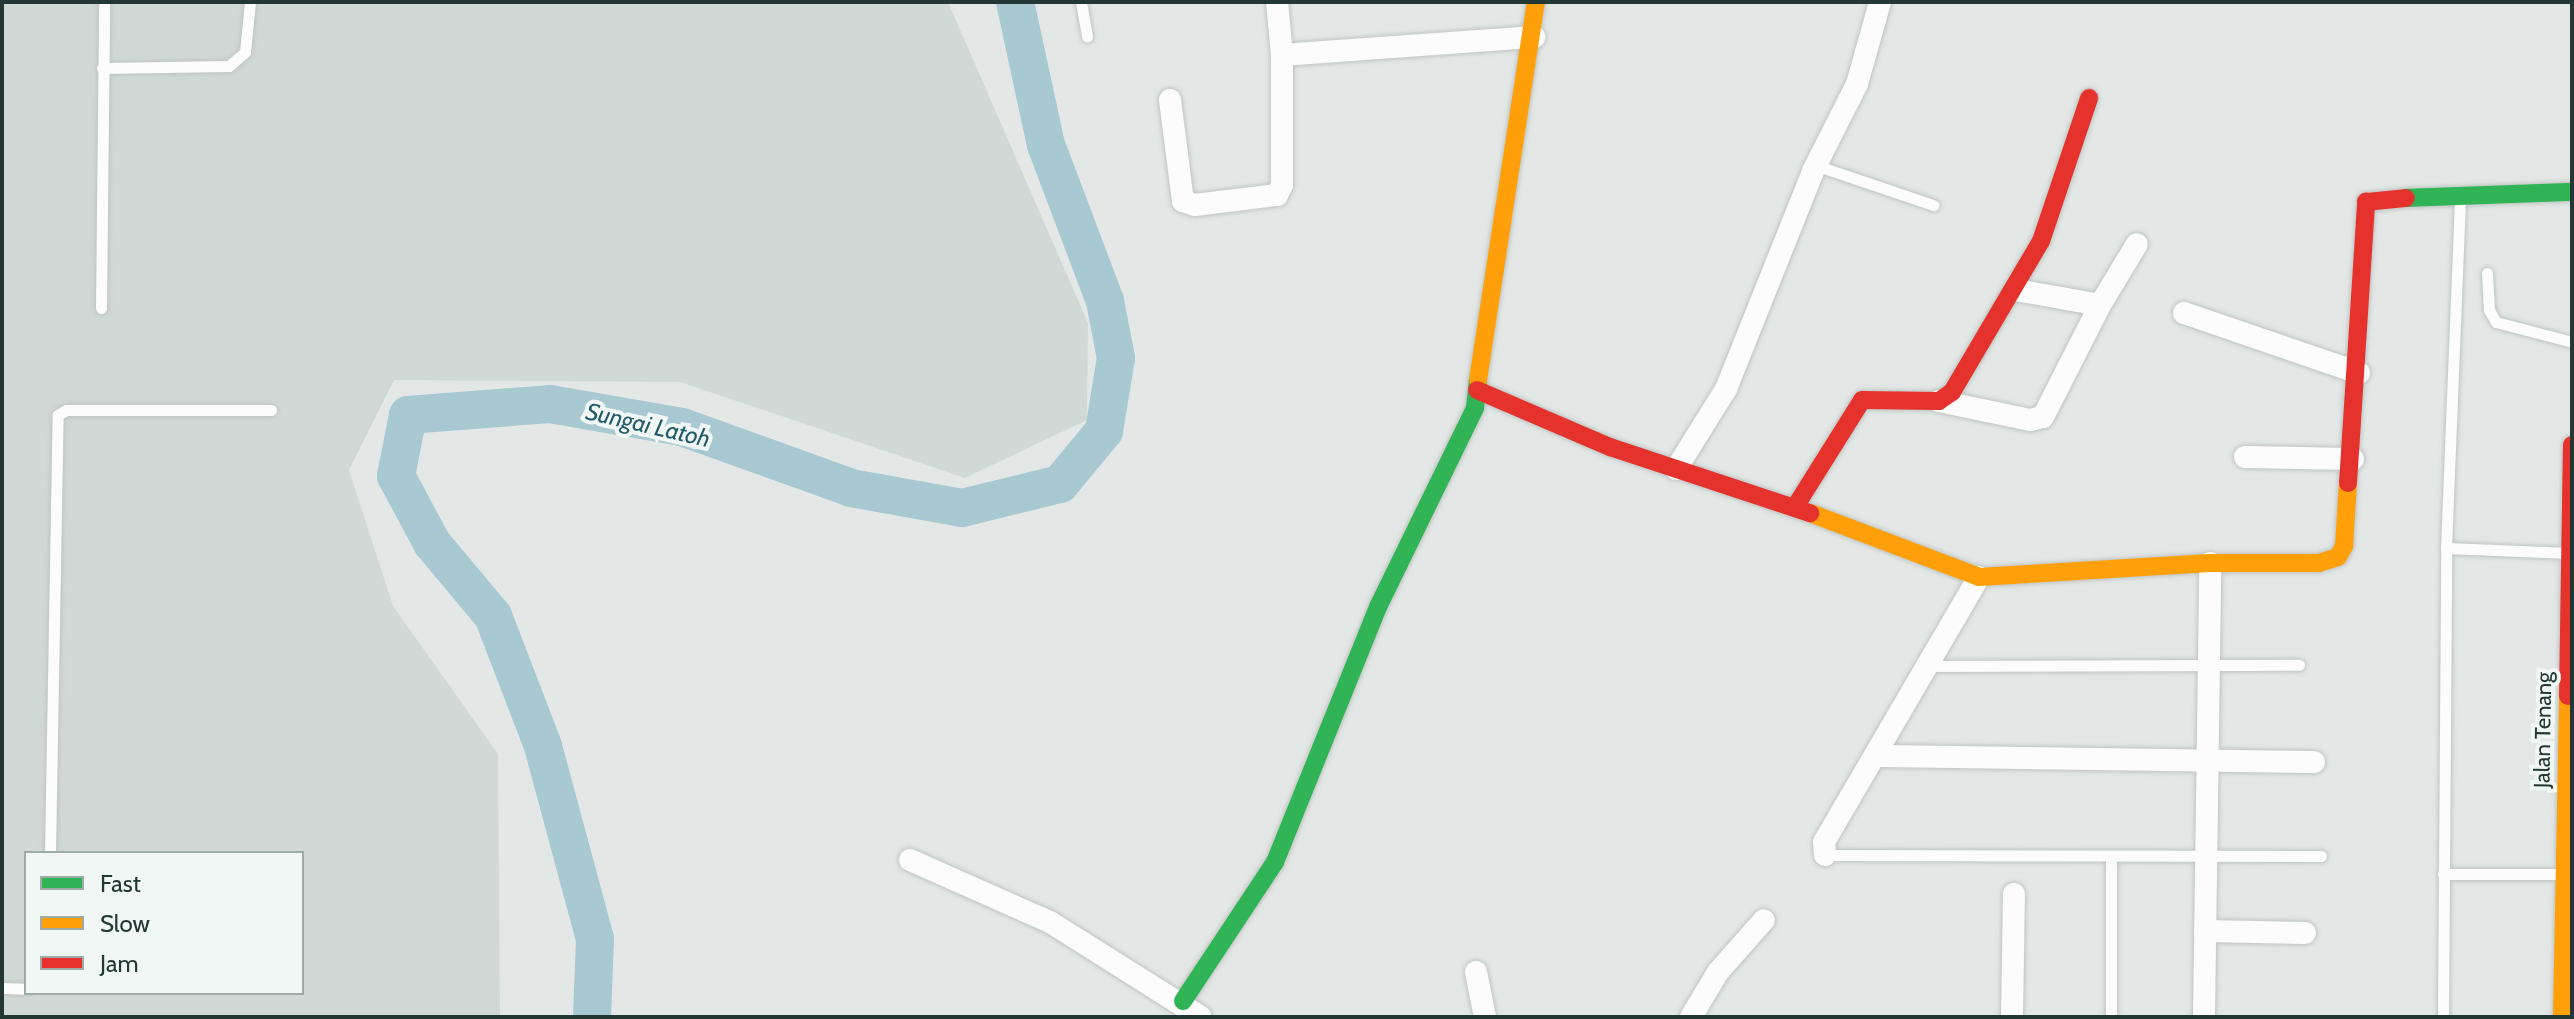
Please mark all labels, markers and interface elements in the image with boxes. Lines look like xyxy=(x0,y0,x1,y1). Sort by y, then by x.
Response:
water label: Sungai Latoh xyxy=(583,397,713,453)
street label: Jalan Tenang xyxy=(2529,672,2557,788)
legend xyxy=(24,851,304,995)
text: Fast xyxy=(100,869,141,898)
text: Slow xyxy=(100,909,150,938)
text: Jam xyxy=(100,949,138,978)

